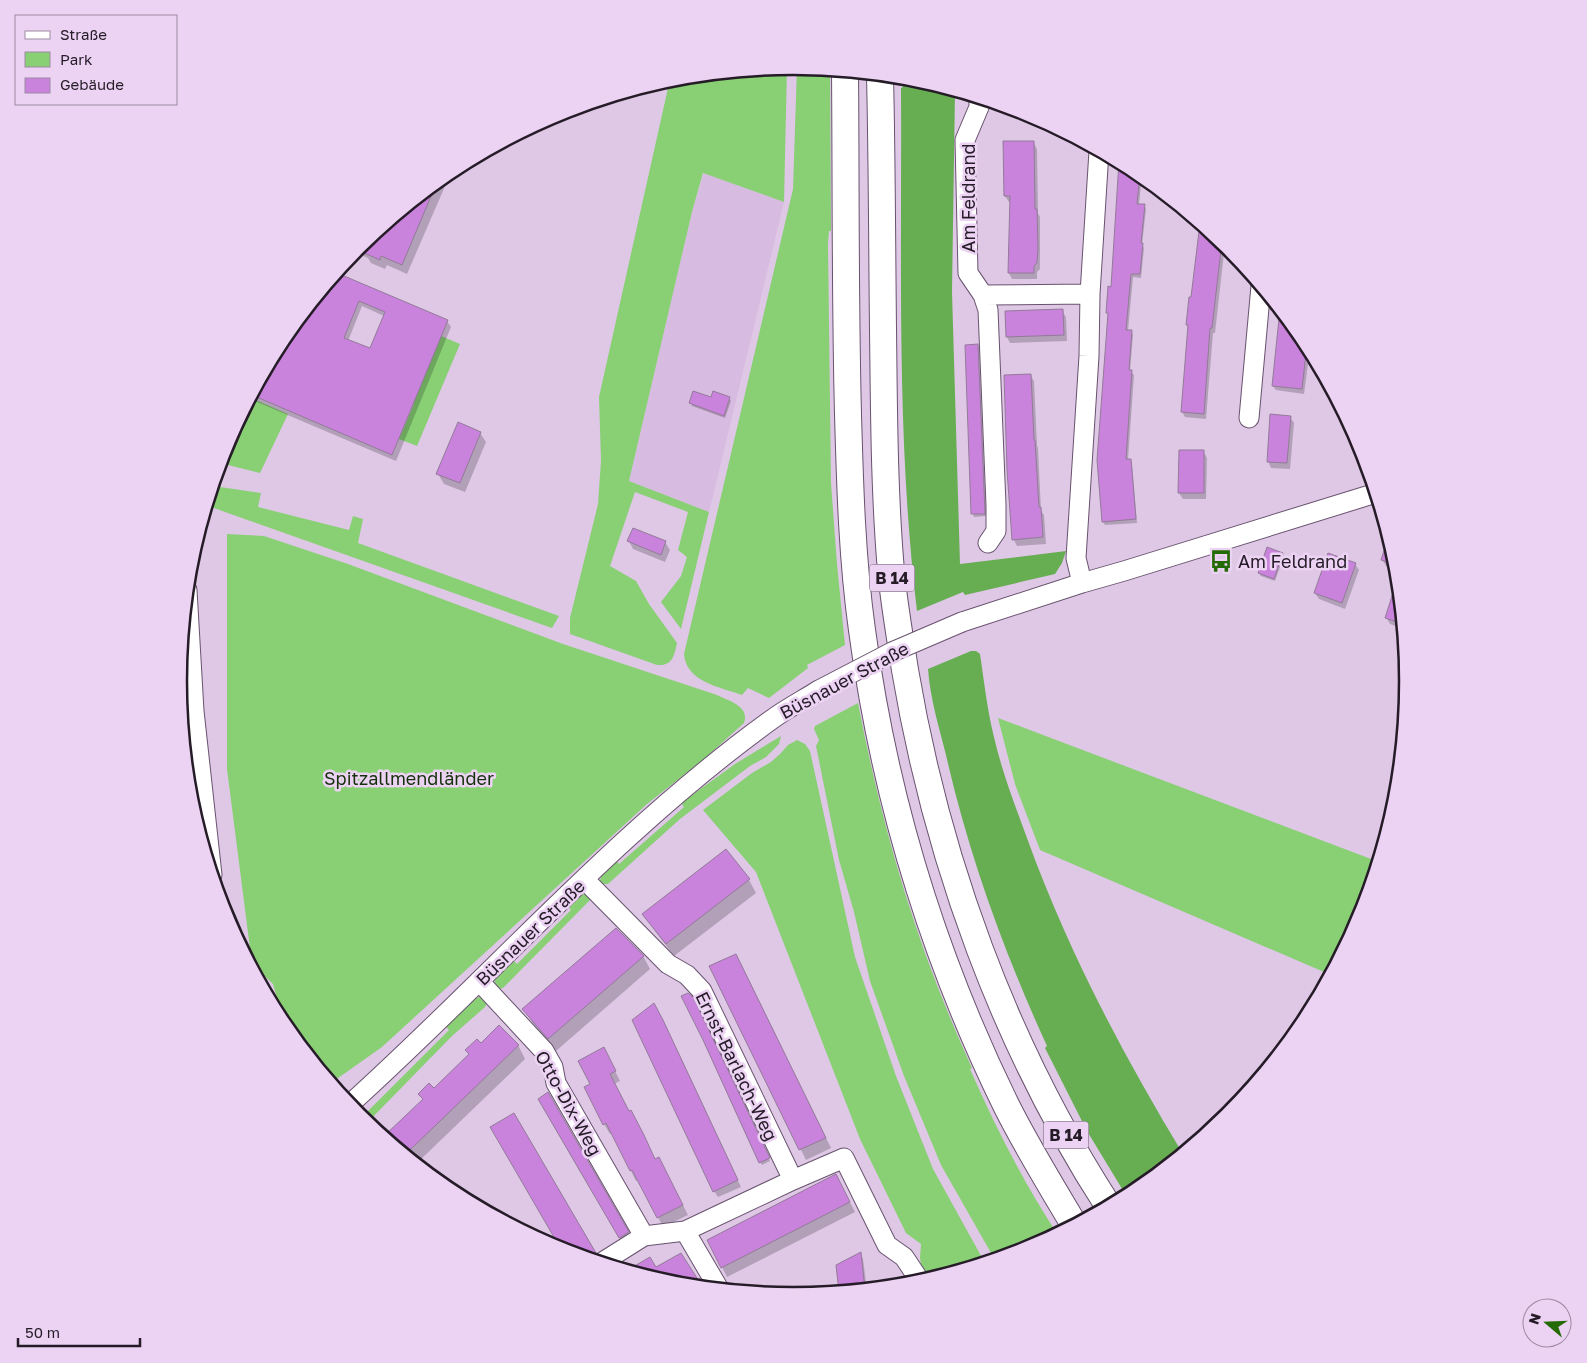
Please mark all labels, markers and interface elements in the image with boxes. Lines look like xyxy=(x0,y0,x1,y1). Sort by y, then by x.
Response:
legend xyxy=(15,15,178,105)
text: Straße xyxy=(60,25,107,43)
text: Park xyxy=(60,50,93,68)
text: Gebäude xyxy=(60,75,124,93)
street label: Am Feldrand xyxy=(957,143,979,253)
bus stop icon: Am Feldrand xyxy=(1208,548,1234,574)
place label: Am Feldrand xyxy=(1238,550,1347,572)
road number: B 14 xyxy=(870,564,914,592)
street label: Büsnauer Straße xyxy=(776,637,912,723)
park label: Spitzallmendländer xyxy=(324,767,494,789)
street label: Büsnauer Straße xyxy=(471,874,589,990)
street label: Ernst-Barlach-Weg xyxy=(691,988,783,1144)
street label: Otto-Dix-Weg xyxy=(531,1047,607,1159)
road number: B 14 xyxy=(1044,1122,1088,1148)
north arrow xyxy=(1522,1298,1572,1348)
text: N xyxy=(1524,1311,1544,1326)
scale bar xyxy=(18,1316,140,1348)
text: 50 m xyxy=(25,1323,60,1341)

